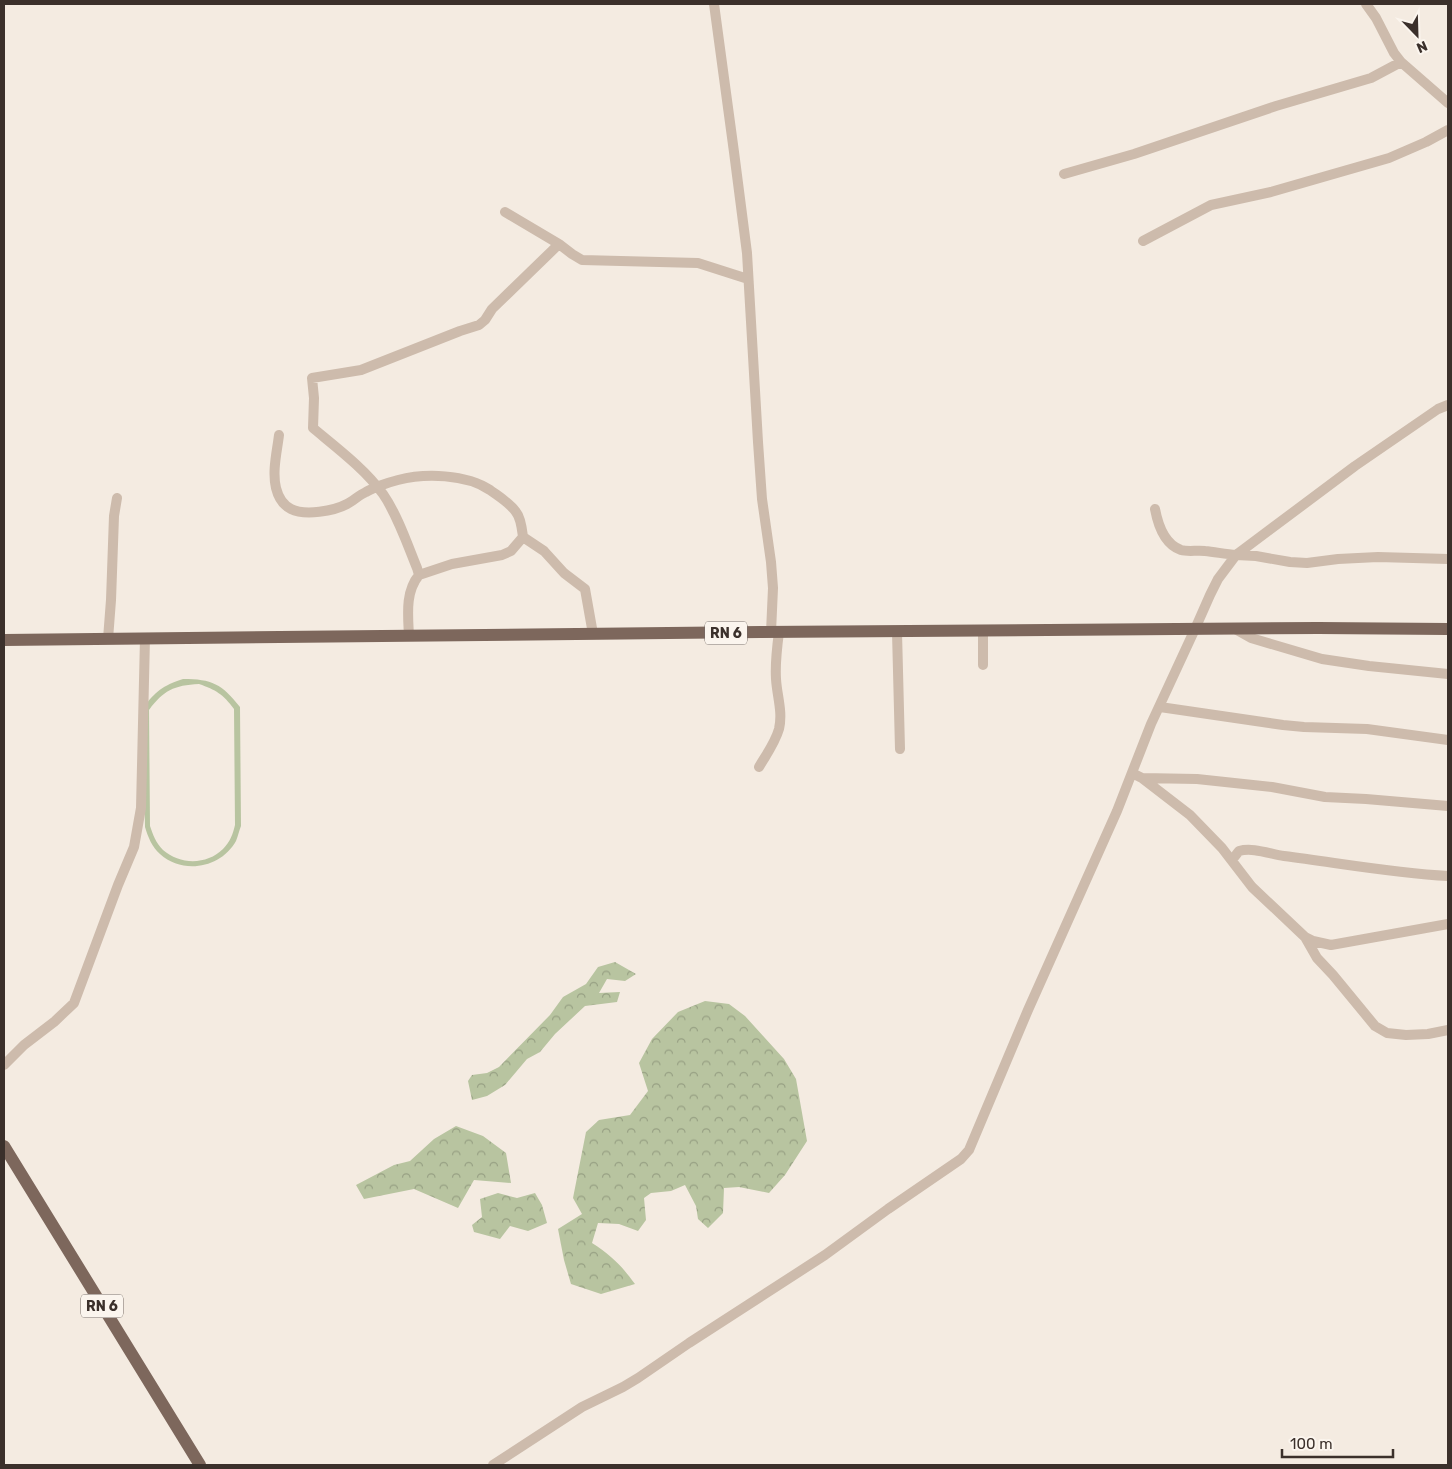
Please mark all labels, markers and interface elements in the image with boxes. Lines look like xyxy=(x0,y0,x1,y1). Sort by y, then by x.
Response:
north arrow xyxy=(1392,10,1442,60)
text: N xyxy=(1414,37,1430,56)
road number: RN 6 xyxy=(705,622,747,644)
road number: RN 6 xyxy=(81,1294,123,1318)
scale bar xyxy=(1282,1426,1393,1458)
text: 100 m xyxy=(1290,1435,1332,1453)

